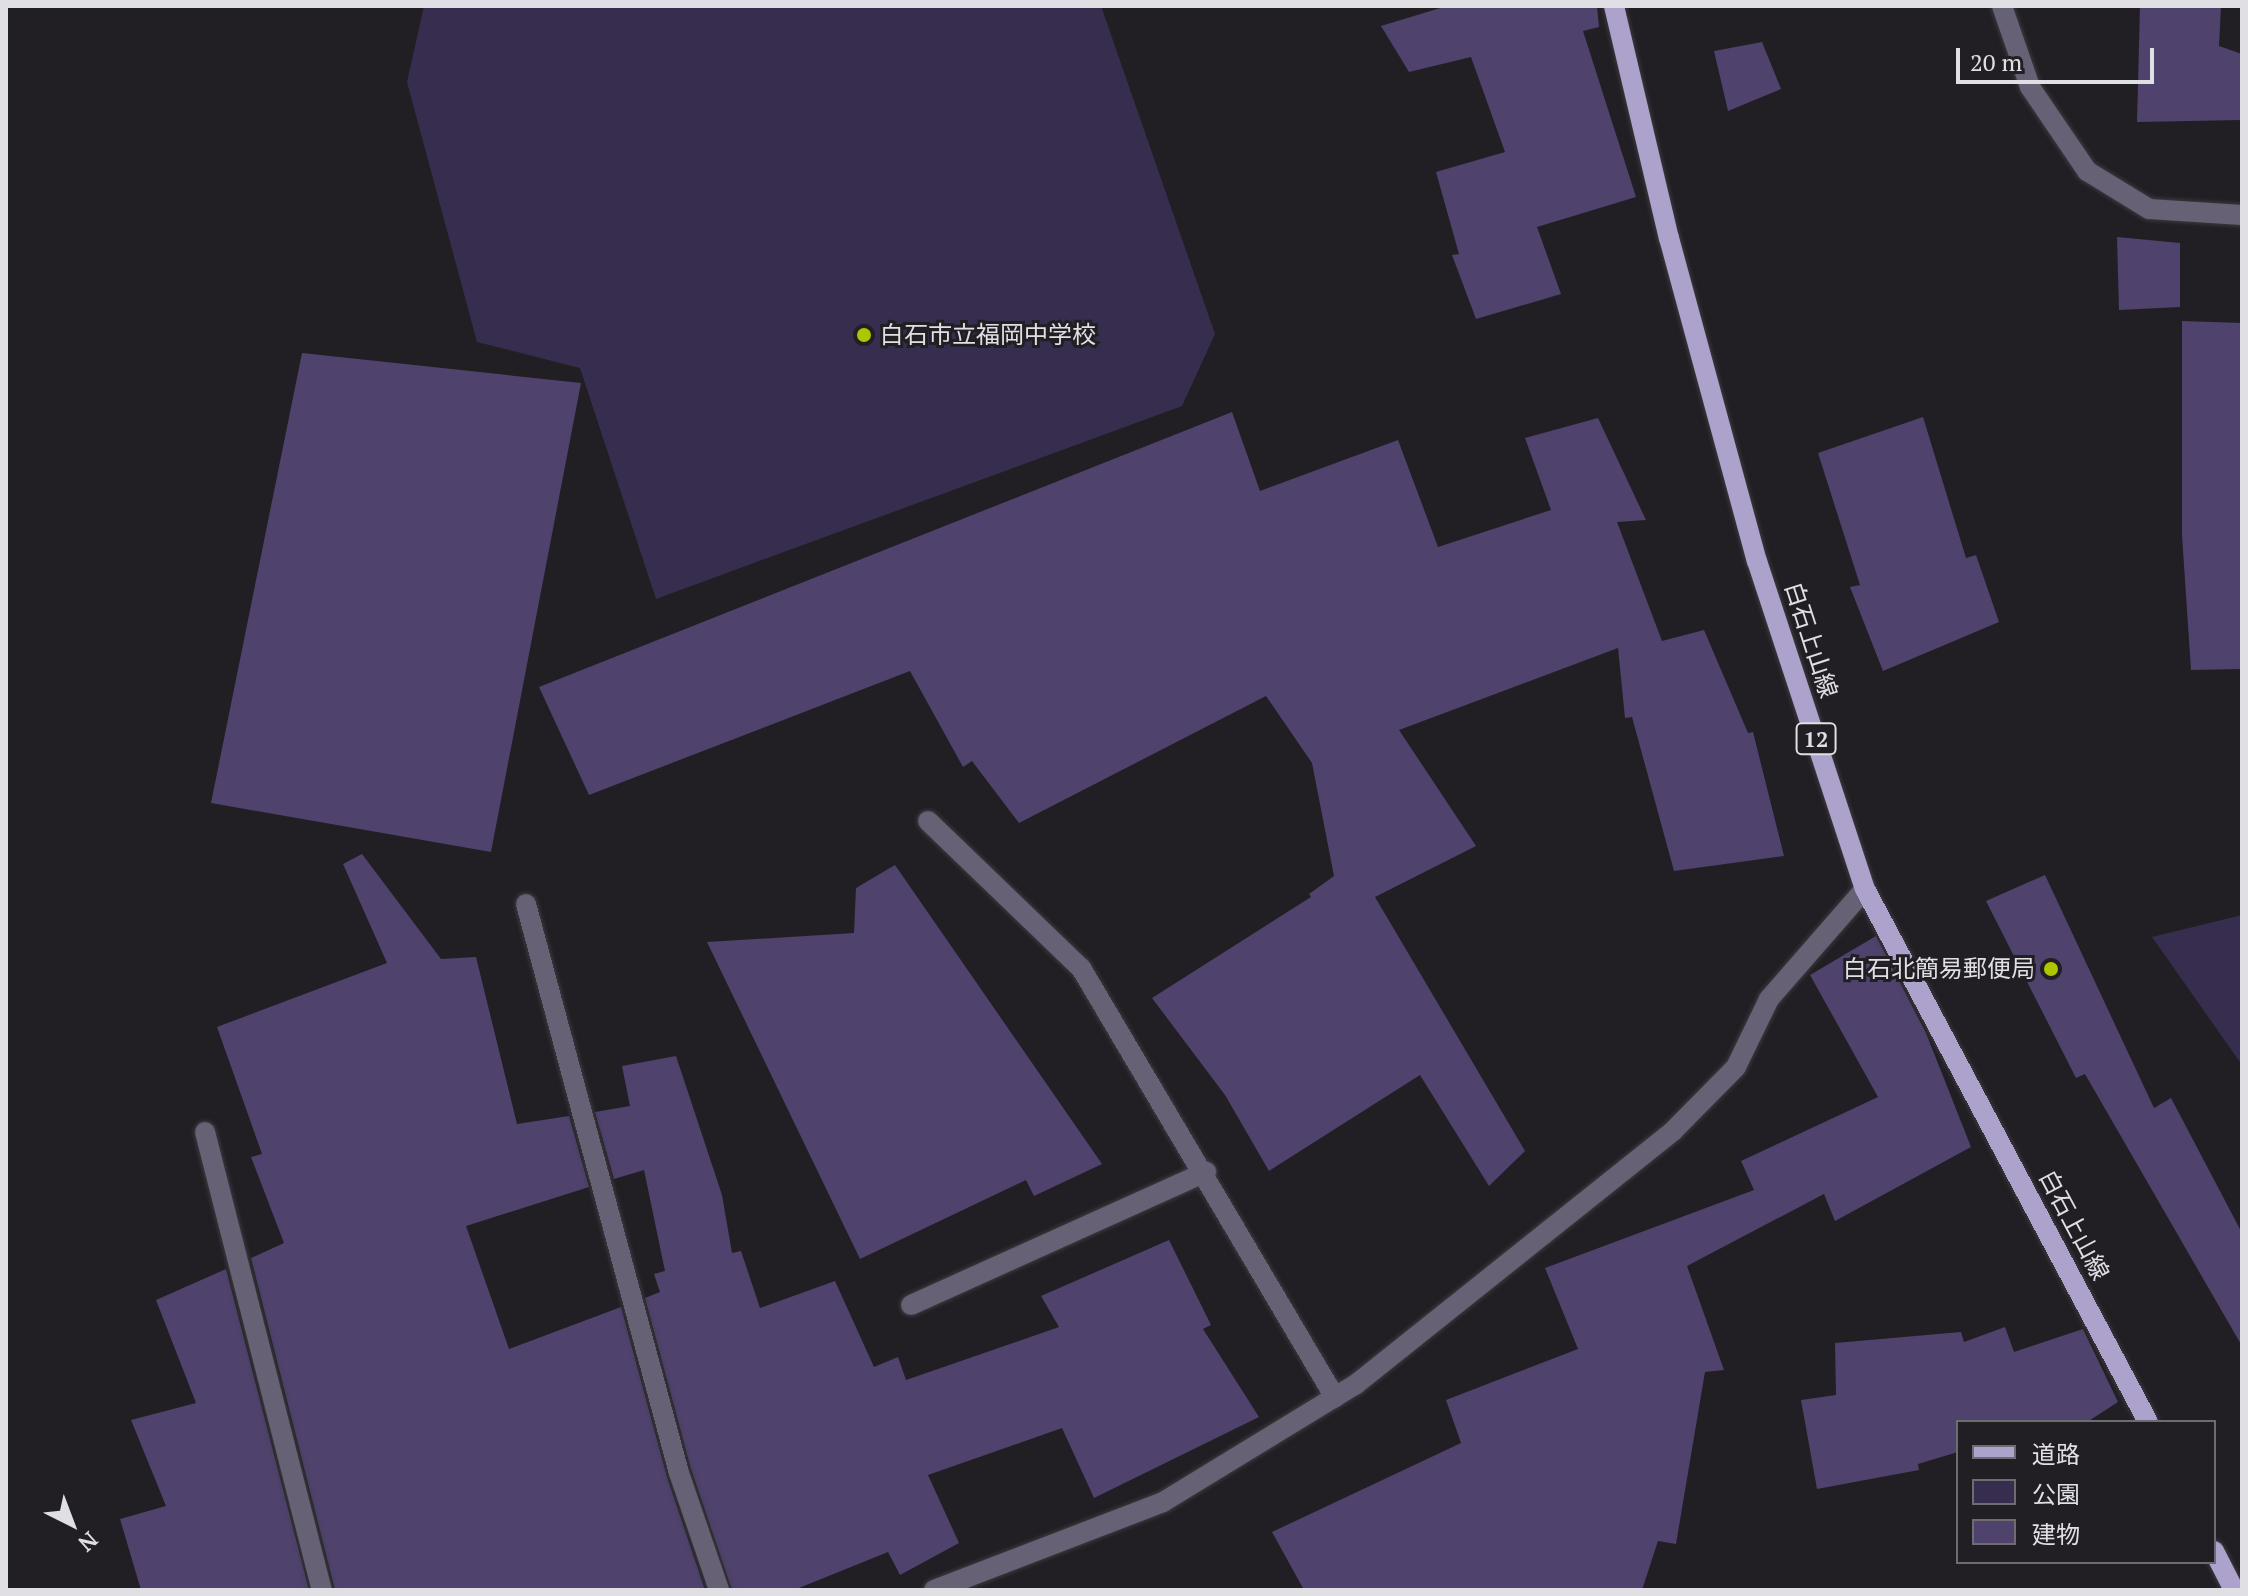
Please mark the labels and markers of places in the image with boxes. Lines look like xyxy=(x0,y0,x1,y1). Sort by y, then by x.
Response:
place label: 白石市立福岡中学校 xyxy=(880,321,1096,349)
marker: 白石市立福岡中学校 xyxy=(855,326,873,344)
place label: 白石北簡易郵便局 xyxy=(1843,955,2035,983)
marker: 白石北簡易郵便局 xyxy=(2042,960,2060,978)

